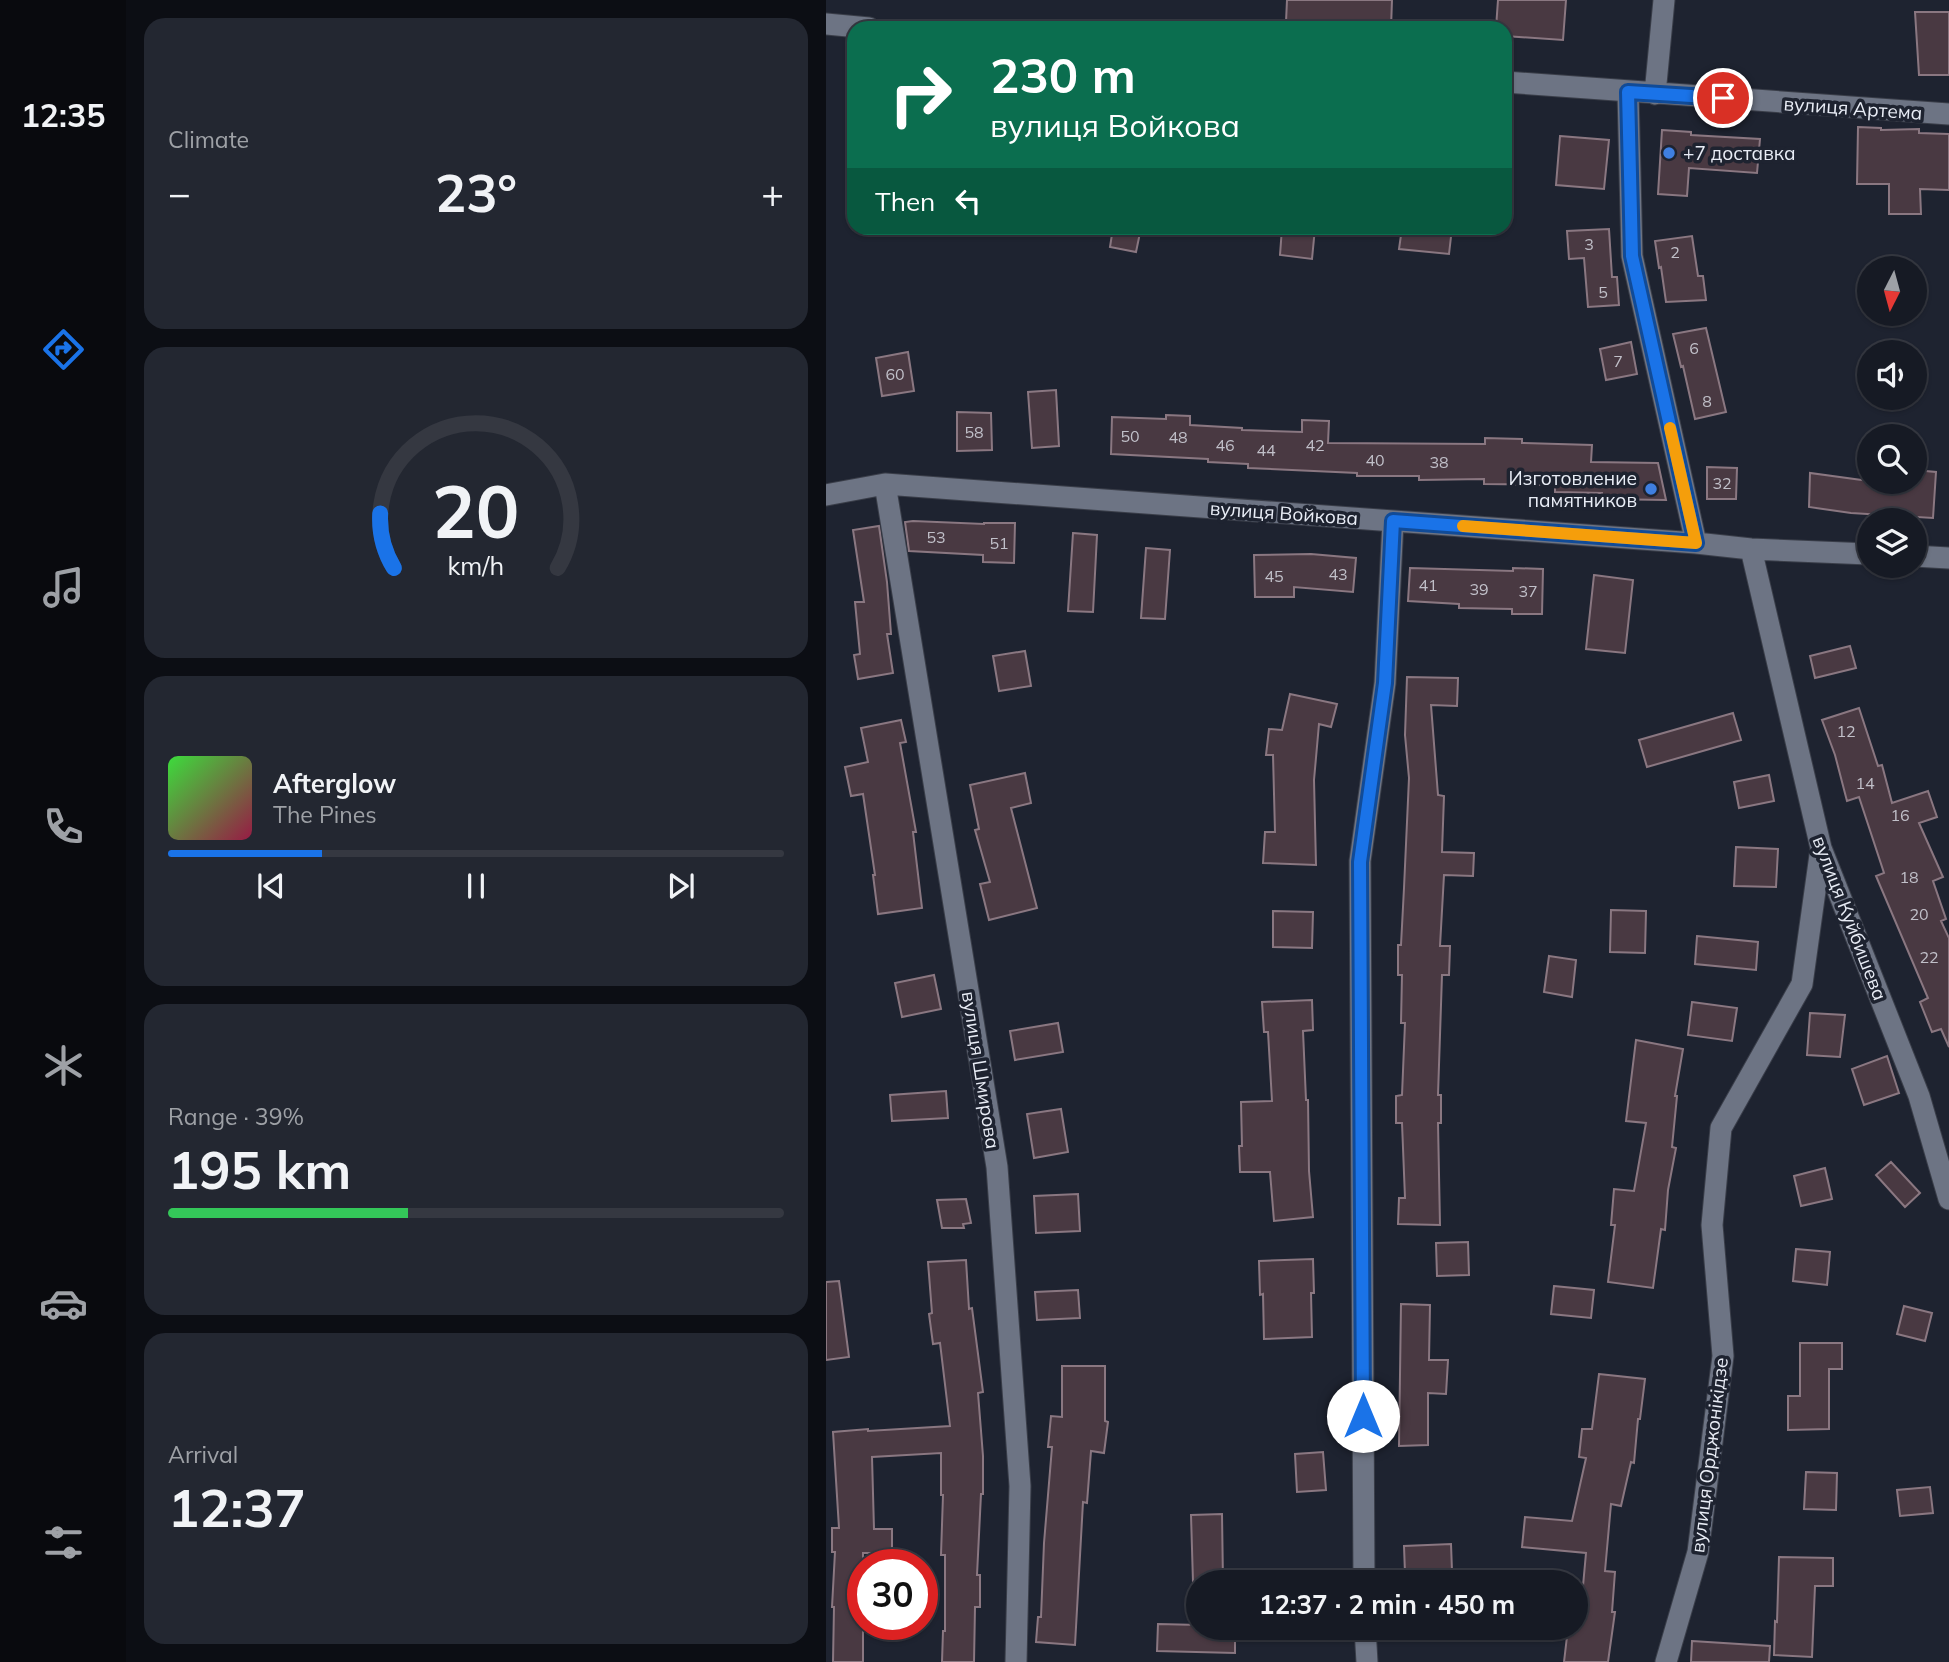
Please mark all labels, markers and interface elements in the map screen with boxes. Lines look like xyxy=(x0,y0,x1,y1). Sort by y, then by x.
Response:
text: 230 m xyxy=(990,44,1136,105)
icon: right xyxy=(875,49,966,140)
pin xyxy=(1693,68,1753,128)
icon: arrive xyxy=(1704,79,1742,117)
street label: вулиця Артема xyxy=(1783,91,1923,125)
text: 12:35 xyxy=(21,95,105,135)
text: вулиця Войкова xyxy=(990,105,1240,145)
text: Climate xyxy=(168,125,249,154)
place label: +7 доставка xyxy=(1683,141,1796,165)
marker: +7 доставка xyxy=(1661,145,1677,161)
text: 23° xyxy=(435,160,517,225)
text: − xyxy=(168,169,191,217)
text: + xyxy=(761,169,784,217)
icon: left xyxy=(949,182,987,220)
text: Then xyxy=(875,185,935,218)
house number: 3 xyxy=(1584,234,1594,254)
house number: 2 xyxy=(1670,242,1680,262)
north arrow xyxy=(1857,256,1927,326)
map controls xyxy=(1857,256,1927,578)
house number: 5 xyxy=(1598,282,1608,302)
icon: directions xyxy=(39,325,88,374)
house number: 6 xyxy=(1689,338,1699,358)
button: sound xyxy=(1857,340,1927,410)
house number: 7 xyxy=(1613,351,1623,371)
house number: 60 xyxy=(885,364,905,384)
house number: 8 xyxy=(1702,391,1712,411)
house number: 58 xyxy=(964,422,984,442)
button: search xyxy=(1857,424,1927,494)
house number: 50 xyxy=(1120,426,1140,446)
house number: 48 xyxy=(1168,427,1188,447)
house number: 46 xyxy=(1215,435,1235,455)
house number: 42 xyxy=(1305,435,1325,455)
house number: 44 xyxy=(1256,440,1276,460)
house number: 40 xyxy=(1365,450,1385,470)
house number: 38 xyxy=(1429,452,1449,472)
text: 20 xyxy=(432,466,520,557)
place label: Изготовление памятников xyxy=(1509,466,1637,512)
house number: 32 xyxy=(1712,473,1732,493)
marker: Изготовление памятников xyxy=(1643,481,1659,497)
street label: вулиця Войкова xyxy=(1209,496,1359,530)
button: layers xyxy=(1857,508,1927,578)
house number: 53 xyxy=(926,527,946,547)
house number: 51 xyxy=(989,533,1009,553)
text: km/h xyxy=(448,550,504,581)
icon: music xyxy=(39,563,88,612)
house number: 43 xyxy=(1328,564,1348,584)
house number: 45 xyxy=(1264,566,1284,586)
house number: 41 xyxy=(1418,575,1438,595)
house number: 39 xyxy=(1469,579,1489,599)
house number: 37 xyxy=(1518,581,1538,601)
house number: 12 xyxy=(1836,721,1856,741)
text: Afterglow xyxy=(273,767,396,800)
house number: 14 xyxy=(1855,773,1875,793)
text: The Pines xyxy=(273,800,377,829)
icon: phone xyxy=(39,802,88,851)
house number: 16 xyxy=(1890,805,1910,825)
street label: вулиця Куйбишева xyxy=(1808,832,1892,1004)
icon: previous xyxy=(252,867,290,905)
icon: pause xyxy=(457,867,495,905)
icon: next xyxy=(662,867,700,905)
house number: 18 xyxy=(1899,867,1919,887)
house number: 20 xyxy=(1909,904,1929,924)
house number: 22 xyxy=(1919,947,1939,967)
street label: вулиця Шмирова xyxy=(957,989,1005,1151)
icon: climate xyxy=(39,1041,88,1090)
text: Range · 39% xyxy=(168,1102,304,1131)
text: 195 km xyxy=(168,1137,351,1202)
icon: car xyxy=(39,1279,88,1328)
street label: вулиця Орджонікідзе xyxy=(1685,1356,1733,1554)
position arrow xyxy=(1326,1379,1400,1453)
text: Arrival xyxy=(168,1440,238,1469)
text: 12:37 xyxy=(168,1475,306,1540)
icon: filters xyxy=(39,1518,88,1567)
speed limit sign: 30 xyxy=(847,1549,938,1640)
text: 12:37 · 2 min · 450 m xyxy=(1259,1588,1515,1621)

